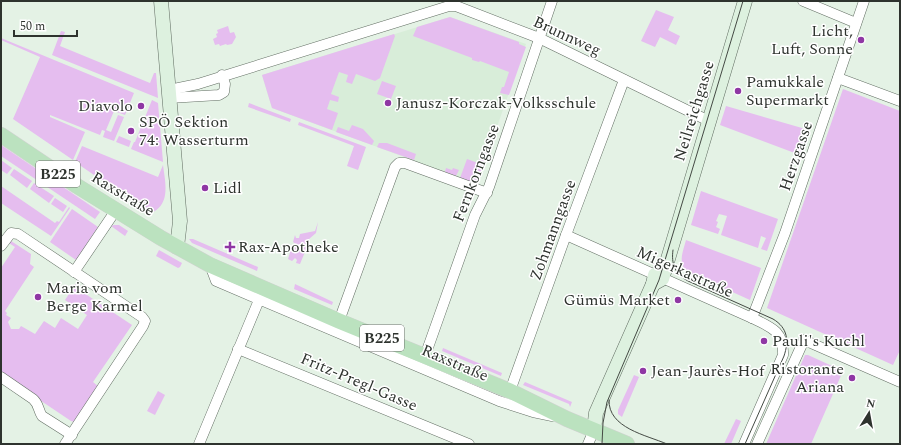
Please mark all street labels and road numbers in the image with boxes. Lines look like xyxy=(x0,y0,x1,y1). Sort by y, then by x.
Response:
street label: Brunnweg xyxy=(529,10,605,62)
street label: Neilreichgasse xyxy=(667,58,721,164)
street label: Herzgasse xyxy=(773,118,819,194)
street label: Fernkorngasse xyxy=(446,120,506,226)
road number: B225 xyxy=(36,161,80,187)
street label: Raxstraße xyxy=(87,166,159,222)
street label: Zohmanngasse xyxy=(524,176,582,284)
street label: Migerkastraße xyxy=(633,240,737,304)
road number: B225 xyxy=(360,325,404,351)
street label: Raxstraße xyxy=(418,338,492,388)
street label: Fritz-Pregl-Gasse xyxy=(297,347,421,417)

